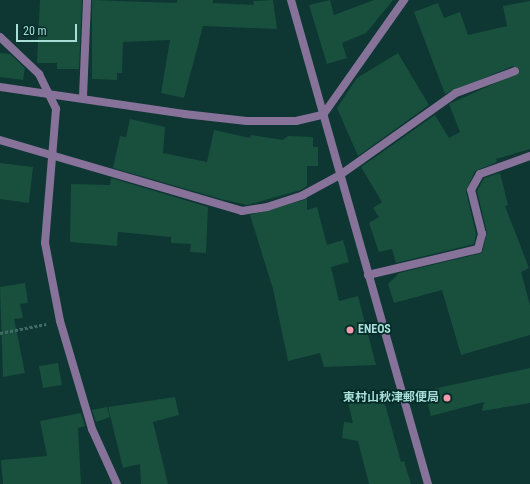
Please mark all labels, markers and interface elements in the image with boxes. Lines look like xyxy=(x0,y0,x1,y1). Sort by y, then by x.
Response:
scale bar xyxy=(18,16,79,42)
text: 20 m xyxy=(23,24,47,38)
place label: ENEOS xyxy=(358,323,391,337)
marker: ENEOS xyxy=(345,325,355,335)
place label: 東村山秋津郵便局 xyxy=(343,391,439,405)
marker: 東村山秋津郵便局 xyxy=(442,393,452,403)

